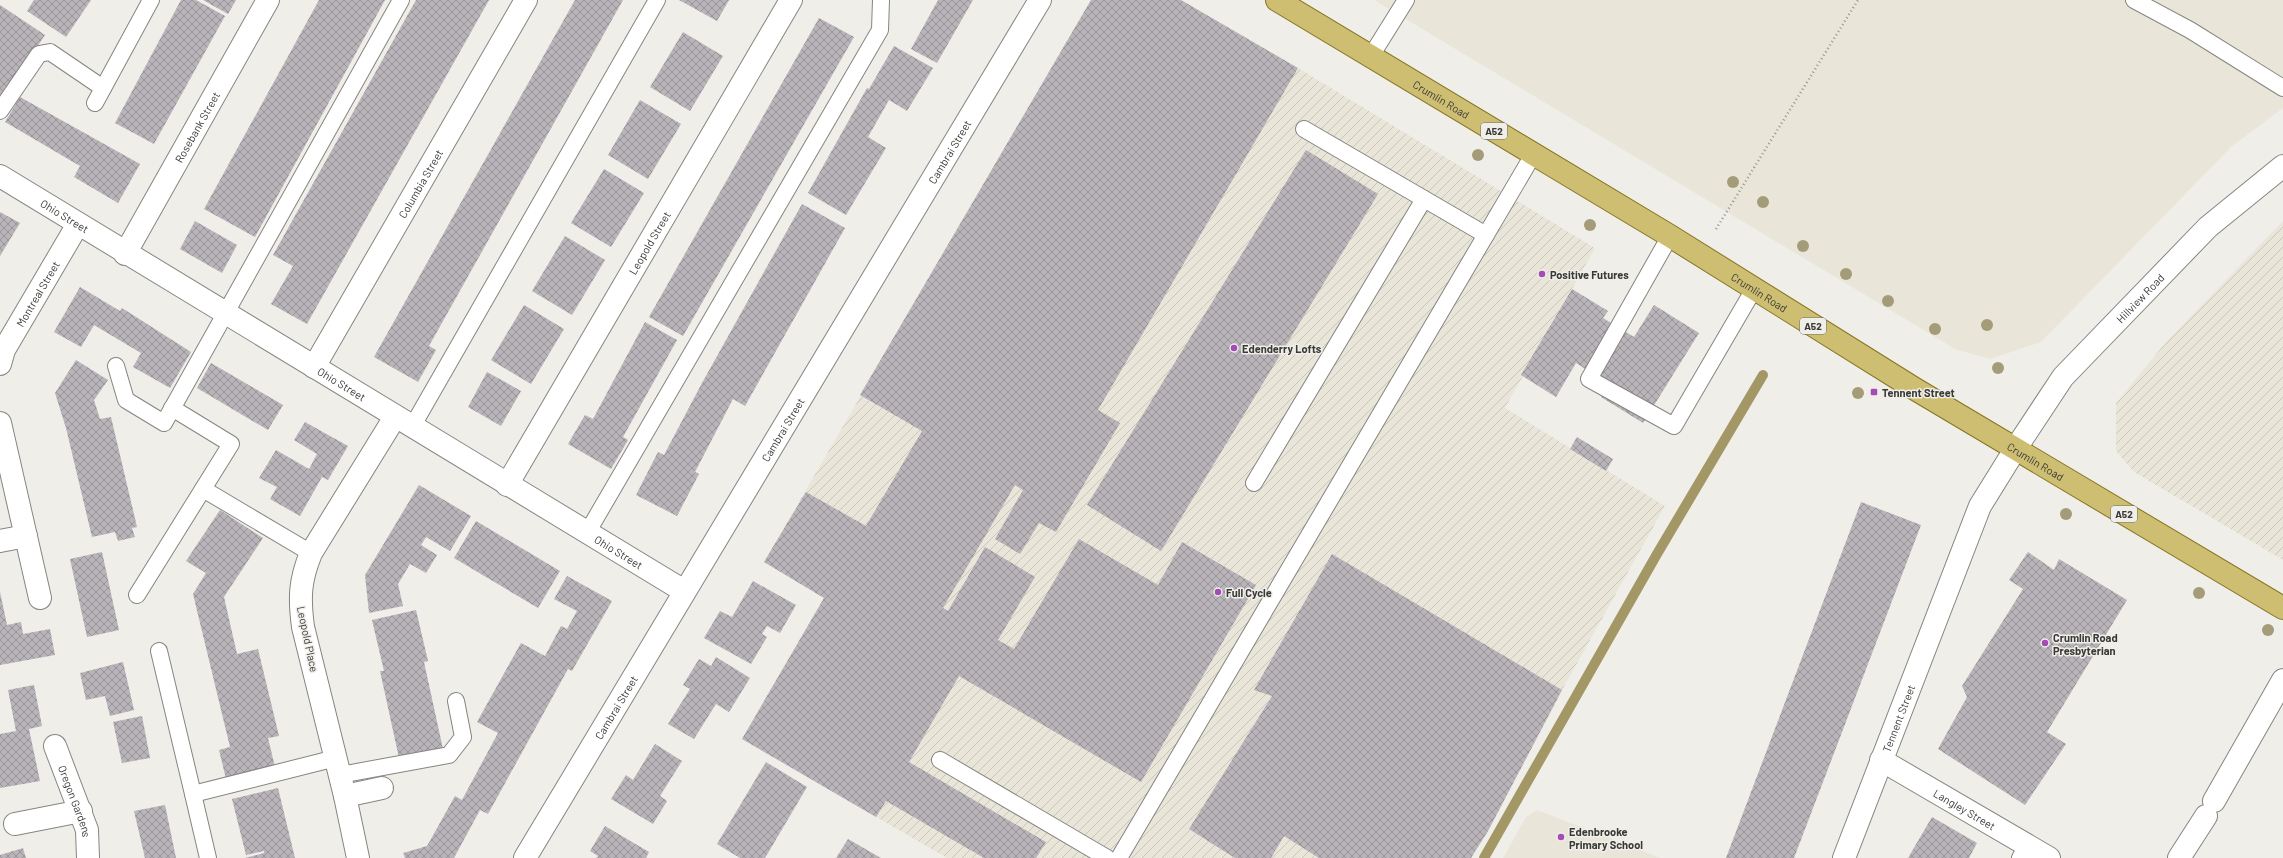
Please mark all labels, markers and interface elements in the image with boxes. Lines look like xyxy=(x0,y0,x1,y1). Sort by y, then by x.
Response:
street label: Crumlin Road xyxy=(1411,77,1472,121)
street label: Rosebank Street xyxy=(172,89,222,164)
street label: Cambrai Street xyxy=(925,117,973,186)
road number: A52 xyxy=(1481,123,1507,139)
street label: Columbia Street xyxy=(395,147,445,220)
street label: Ohio Street xyxy=(39,196,91,235)
street label: Leopold Street xyxy=(625,209,673,276)
street label: Montreal Street xyxy=(13,258,61,329)
place label: Positive Futures xyxy=(1550,268,1629,281)
marker: Positive Futures xyxy=(1537,269,1547,279)
street label: Crumlin Road xyxy=(1729,270,1790,314)
street label: Hillview Road xyxy=(2113,270,2166,325)
road number: A52 xyxy=(1800,318,1826,334)
place label: Edenderry Lofts xyxy=(1242,342,1322,355)
marker: Edenderry Lofts xyxy=(1229,343,1239,353)
street label: Ohio Street xyxy=(316,364,368,403)
place label: Tennent Street xyxy=(1882,386,1955,399)
marker: Tennent Street xyxy=(1869,387,1879,397)
street label: Cambrai Street xyxy=(758,395,806,464)
street label: Crumlin Road xyxy=(2005,439,2067,483)
road number: A52 xyxy=(2111,506,2137,522)
street label: Ohio Street xyxy=(593,532,645,571)
place label: Full Cycle xyxy=(1226,586,1272,599)
marker: Full Cycle xyxy=(1213,587,1223,597)
street label: Leopold Place xyxy=(295,605,321,673)
place label: Crumlin Road Presbyterian xyxy=(2053,631,2118,657)
marker: Crumlin Road Presbyterian xyxy=(2040,638,2050,648)
street label: Cambrai Street xyxy=(591,673,640,741)
street label: Tennent Street xyxy=(1879,682,1917,754)
street label: Oregon Gardens xyxy=(56,763,94,837)
street label: Langley Street xyxy=(1932,786,1998,832)
place label: Edenbrooke Primary School xyxy=(1569,825,1643,851)
marker: Edenbrooke Primary School xyxy=(1556,832,1566,842)

